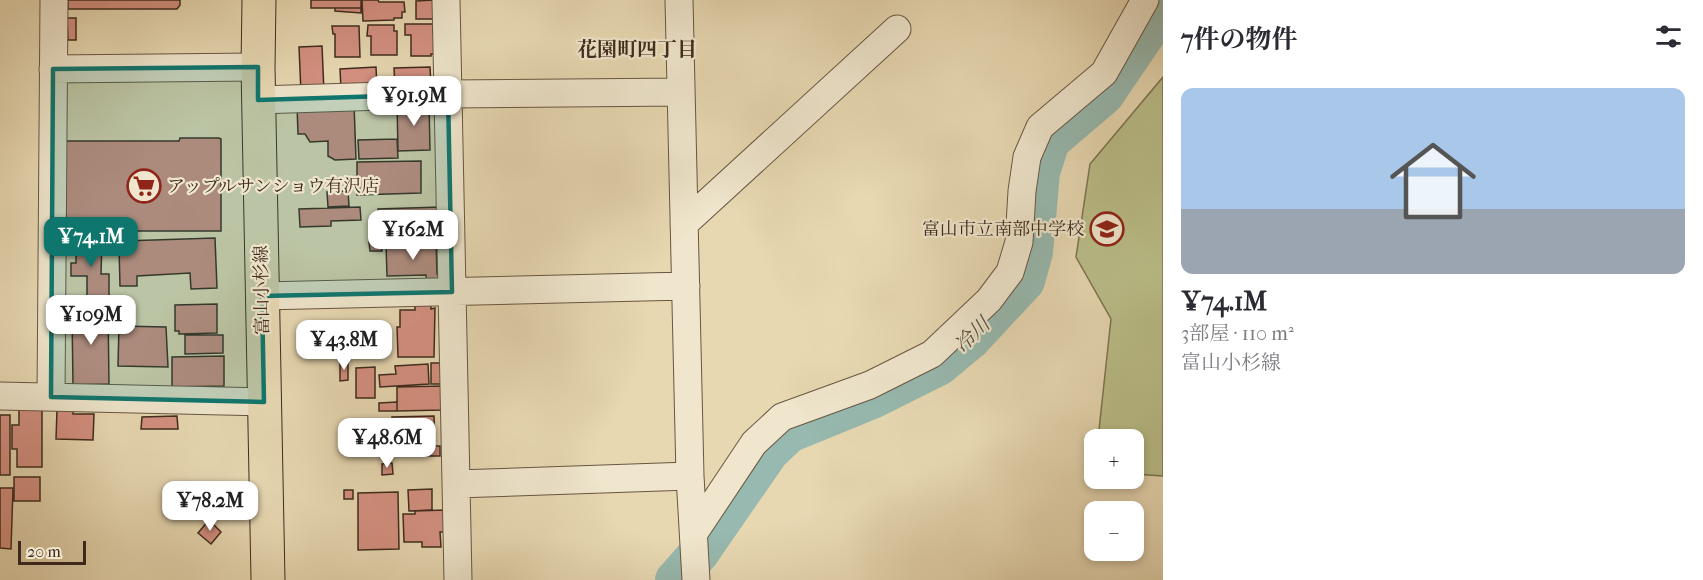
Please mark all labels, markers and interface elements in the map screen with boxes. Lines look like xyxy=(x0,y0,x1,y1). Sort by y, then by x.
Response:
icon: filters xyxy=(1652,20,1685,53)
text: 7件の物件 xyxy=(1181,24,1298,55)
district label: 花園町四丁目 xyxy=(577,38,697,61)
pin: ¥91.9M xyxy=(365,76,463,127)
text: ¥91.9M xyxy=(381,84,447,107)
icon: home xyxy=(1379,127,1487,235)
supermarket icon: アップルサンショウ有沢店 xyxy=(126,168,162,204)
place label: アップルサンショウ有沢店 xyxy=(167,176,379,197)
pin: ¥162M xyxy=(371,210,455,261)
school or university icon: 富山市立南部中学校 xyxy=(1089,211,1125,247)
pin: ¥74.1M xyxy=(42,217,140,268)
text: ¥162M xyxy=(382,218,444,241)
place label: 富山市立南部中学校 xyxy=(922,219,1084,240)
text: ¥74.1M xyxy=(58,225,124,248)
street label: 富山小杉線 xyxy=(251,245,273,335)
text: ¥74.1M xyxy=(1181,286,1267,317)
pin: ¥109M xyxy=(49,295,133,346)
text: ¥109M xyxy=(60,303,122,326)
water label: 冷川 xyxy=(950,311,996,357)
pin: ¥43.8M xyxy=(295,320,393,371)
text: 3部屋 · 110 m² xyxy=(1181,322,1294,345)
text: ¥43.8M xyxy=(310,328,378,351)
text: 富山小杉線 xyxy=(1181,351,1281,374)
pin: ¥48.6M xyxy=(338,418,436,469)
text: ¥48.6M xyxy=(352,426,422,449)
map controls xyxy=(1084,429,1144,561)
button: + xyxy=(1084,429,1144,489)
pin: ¥78.2M xyxy=(161,481,259,532)
text: ¥78.2M xyxy=(176,489,244,512)
button: − xyxy=(1084,501,1144,561)
scale bar xyxy=(18,538,86,566)
text: 20 m xyxy=(27,542,61,561)

